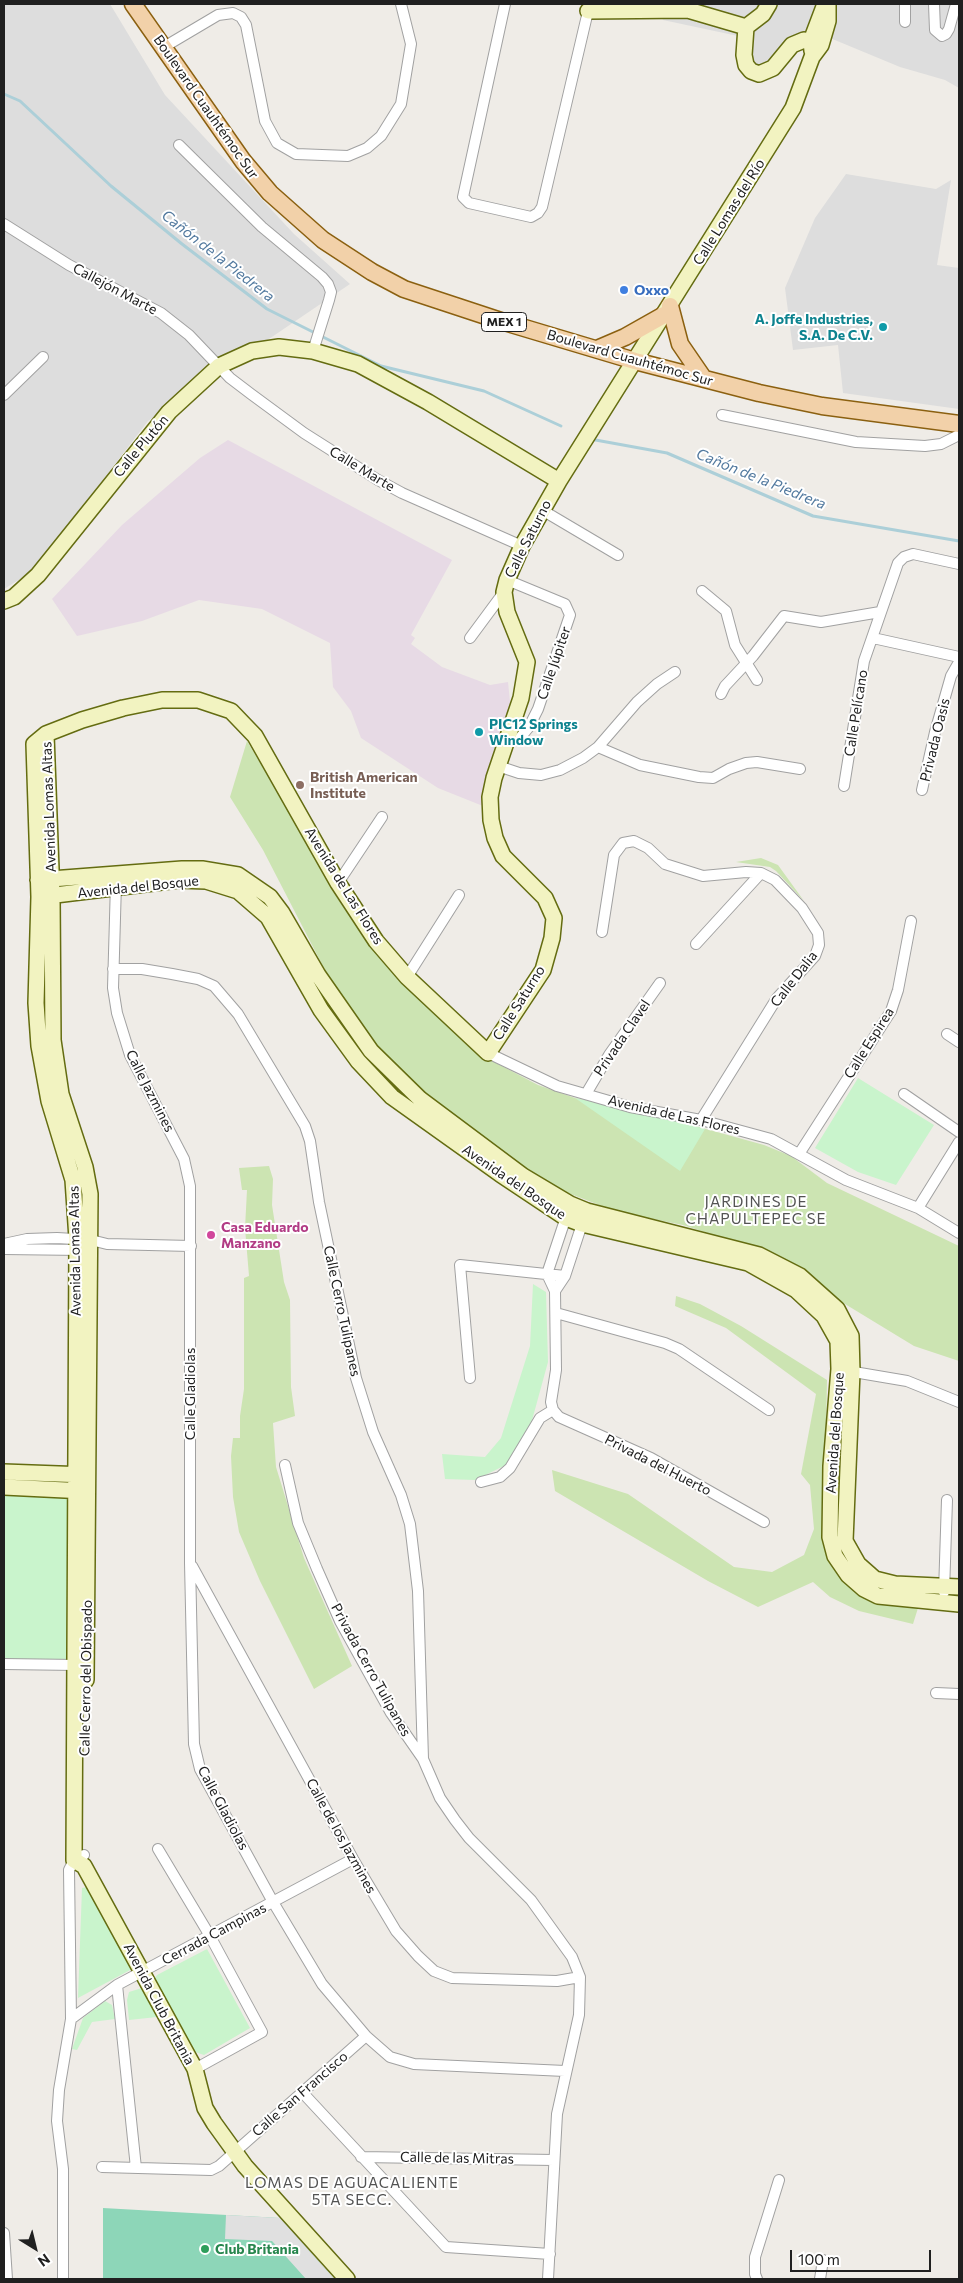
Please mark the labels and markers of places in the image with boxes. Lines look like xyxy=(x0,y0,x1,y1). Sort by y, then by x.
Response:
place label: Oxxo xyxy=(634,282,669,298)
marker: Oxxo xyxy=(618,284,630,296)
place label: A. Joffe Industries, S.A. De C.V. xyxy=(755,311,873,344)
marker: A. Joffe Industries, S.A. De C.V. xyxy=(877,321,889,333)
place label: PIC12 Springs Window xyxy=(489,716,578,749)
marker: PIC12 Springs Window xyxy=(473,726,485,738)
place label: British American Institute xyxy=(310,769,418,802)
marker: British American Institute xyxy=(294,779,306,791)
place label: Casa Eduardo Manzano xyxy=(221,1219,309,1252)
marker: Casa Eduardo Manzano xyxy=(205,1229,217,1241)
place label: Club Britania xyxy=(215,2241,299,2257)
marker: Club Britania xyxy=(199,2243,211,2255)

